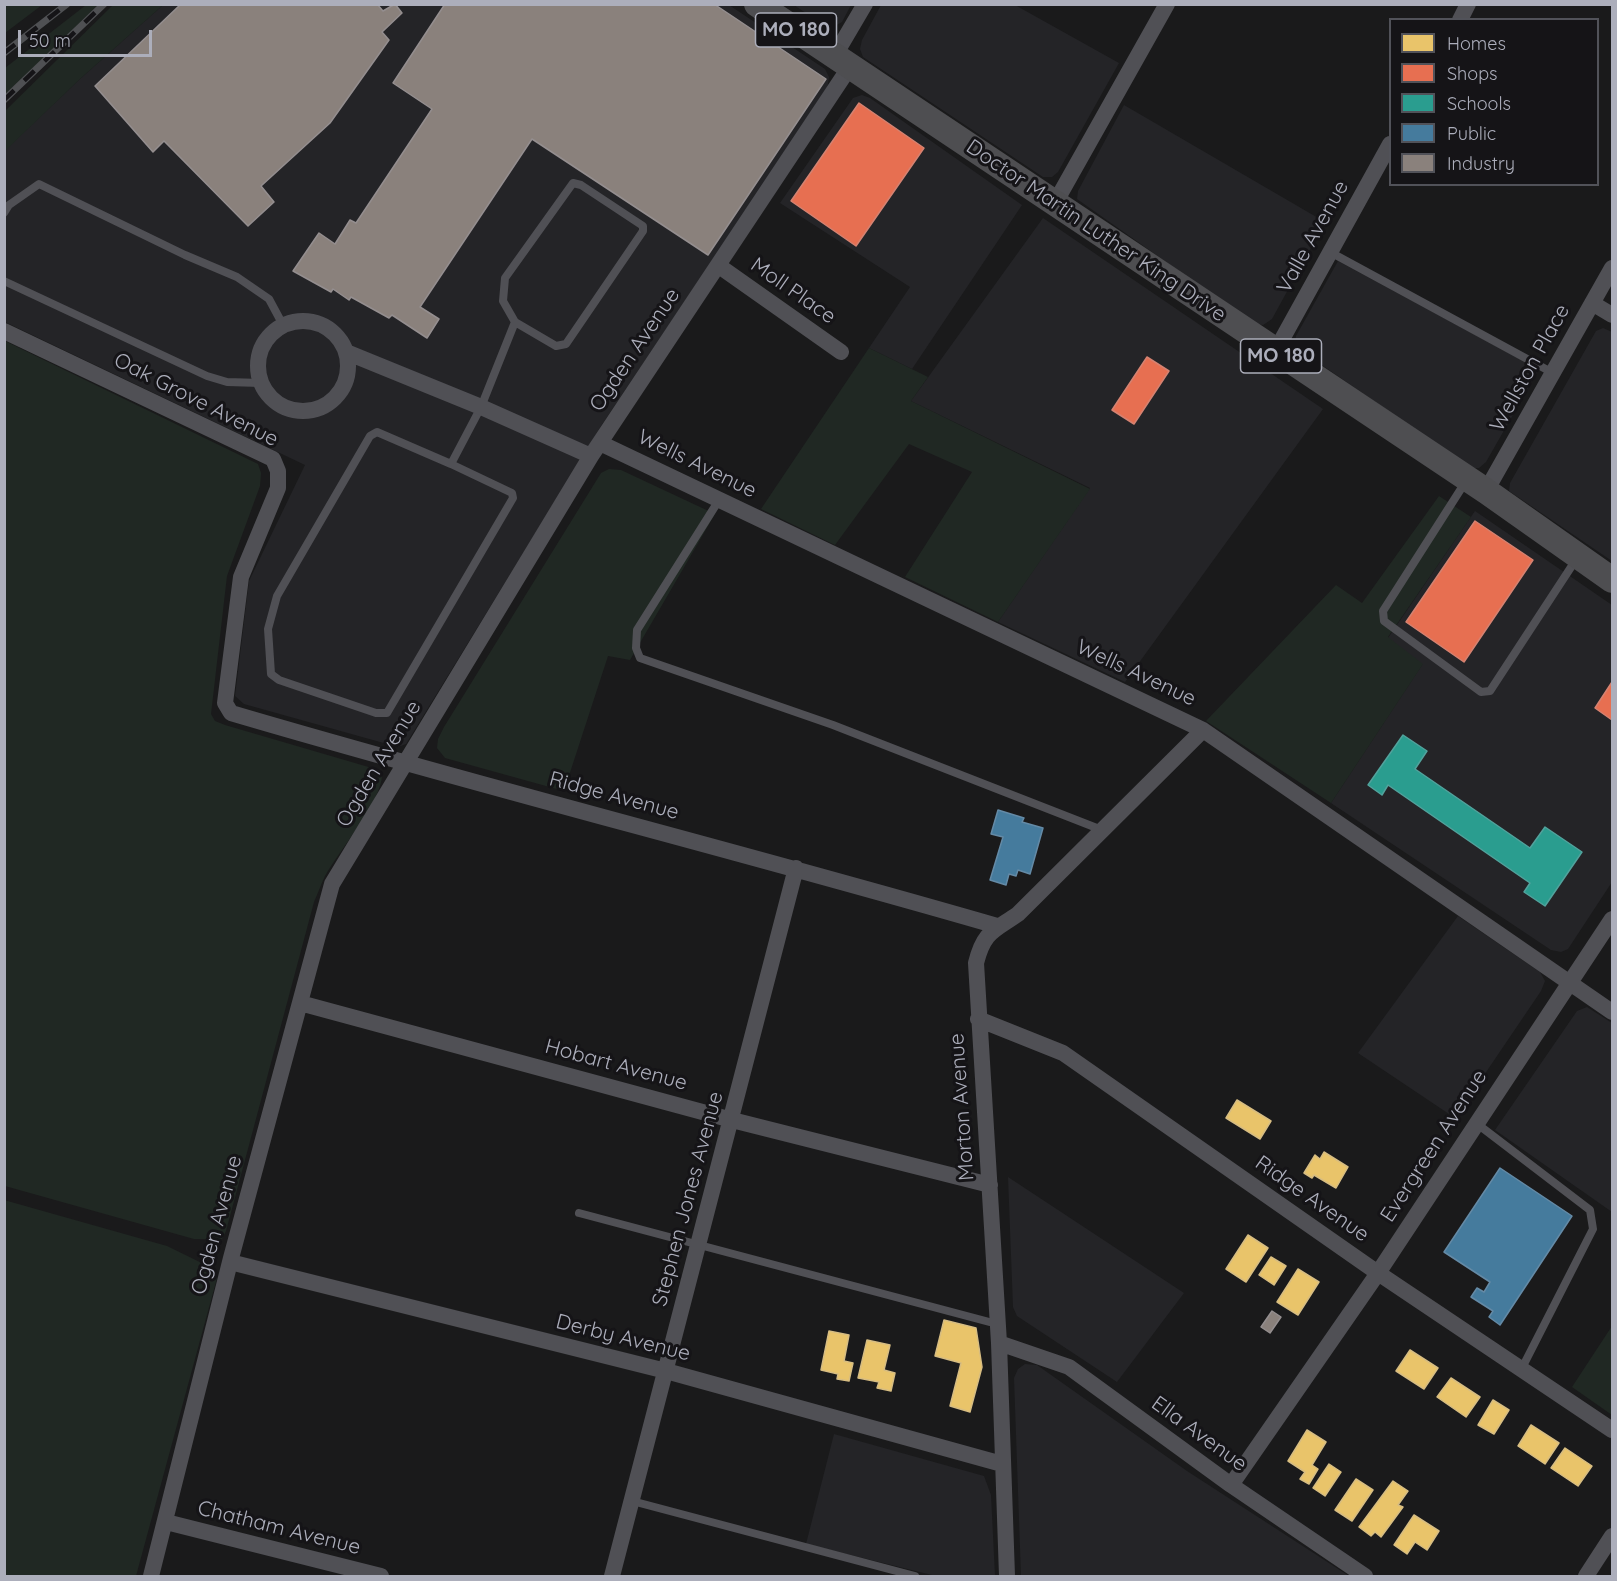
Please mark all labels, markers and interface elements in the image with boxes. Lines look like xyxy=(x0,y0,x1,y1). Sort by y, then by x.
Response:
road number: MO 180 xyxy=(756,13,836,47)
scale bar xyxy=(21,18,154,56)
legend xyxy=(1389,18,1599,186)
text: 50 m xyxy=(29,29,71,52)
text: Homes xyxy=(1447,32,1506,55)
text: Shops xyxy=(1447,62,1498,85)
text: Schools xyxy=(1447,92,1511,115)
text: Public xyxy=(1447,122,1496,145)
street label: Doctor Martin Luther King Drive xyxy=(961,134,1231,328)
text: Industry xyxy=(1447,152,1515,175)
street label: Valle Avenue xyxy=(1272,176,1354,298)
street label: Moll Place xyxy=(746,252,840,330)
street label: Ogden Avenue xyxy=(585,284,685,416)
street label: Wellston Place xyxy=(1485,300,1575,436)
road number: MO 180 xyxy=(1240,339,1322,373)
street label: Oak Grove Avenue xyxy=(110,348,282,452)
street label: Wells Avenue xyxy=(634,424,760,504)
street label: Wells Avenue xyxy=(1072,634,1200,712)
street label: Ogden Avenue xyxy=(331,696,427,832)
street label: Ridge Avenue xyxy=(546,767,682,825)
street label: Morton Avenue xyxy=(944,1033,980,1181)
street label: Hobart Avenue xyxy=(542,1034,690,1096)
street label: Evergreen Avenue xyxy=(1375,1065,1493,1227)
street label: Stephen Jones Avenue xyxy=(647,1089,729,1309)
street label: Ridge Avenue xyxy=(1250,1150,1374,1248)
street label: Ogden Avenue xyxy=(186,1153,248,1297)
street label: Derby Avenue xyxy=(553,1309,693,1367)
street label: Ella Avenue xyxy=(1146,1391,1252,1477)
street label: Chatham Avenue xyxy=(195,1496,363,1560)

